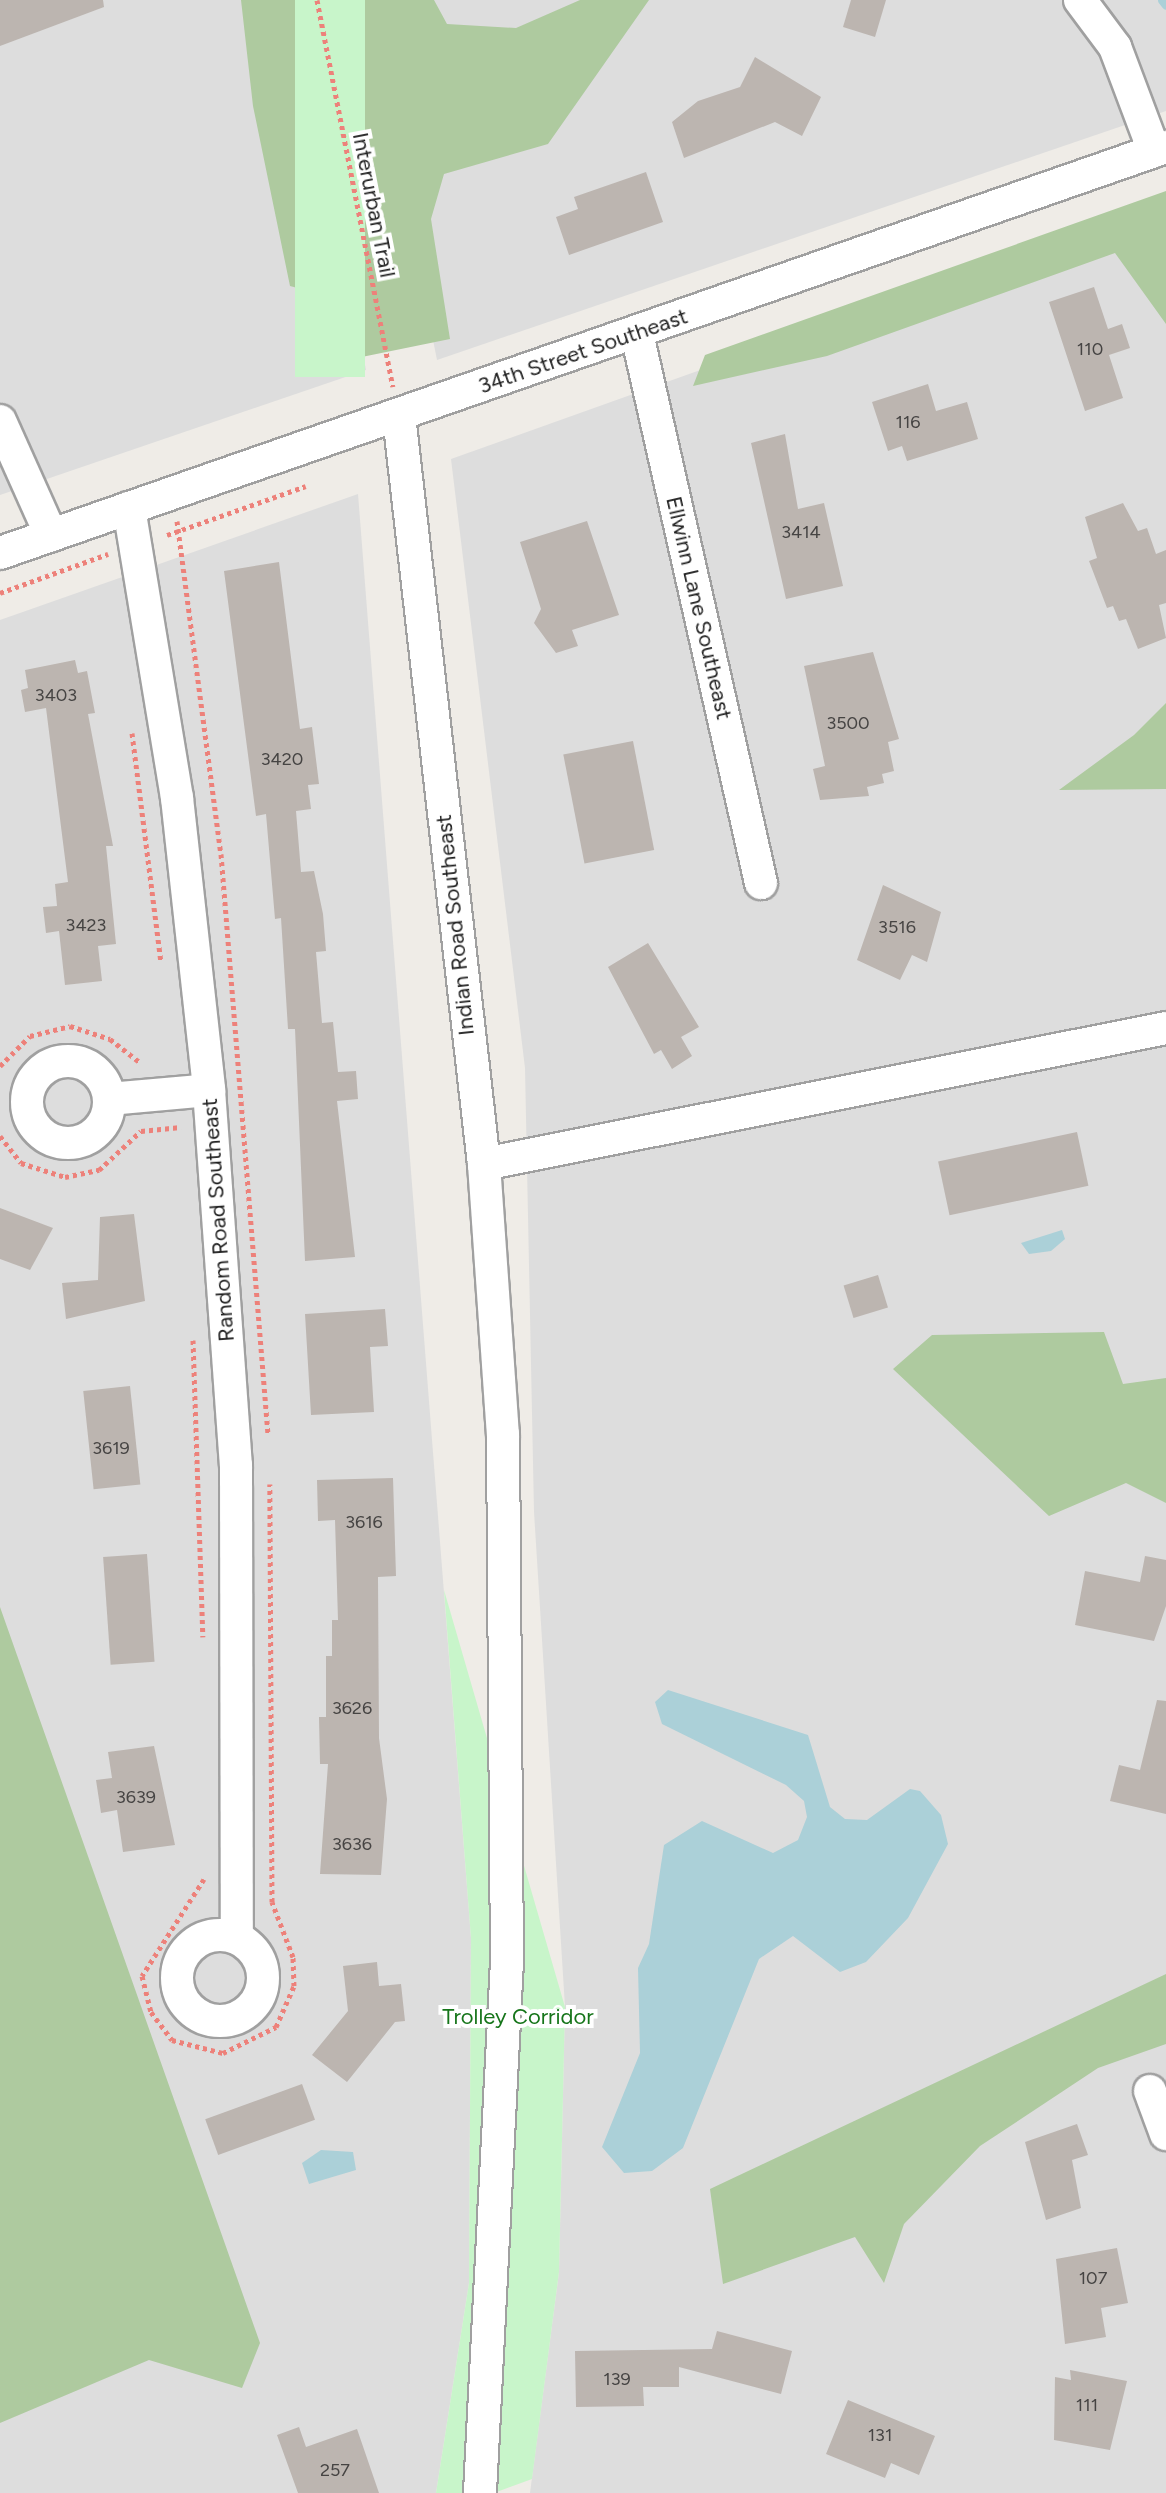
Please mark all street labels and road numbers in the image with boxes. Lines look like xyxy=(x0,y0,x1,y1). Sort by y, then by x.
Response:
street label: Interurban Trail xyxy=(347,130,401,280)
street label: 34th Street Southeast xyxy=(475,303,691,399)
street label: Ellwinn Lane Southeast xyxy=(660,494,738,722)
street label: Indian Road Southeast xyxy=(430,813,480,1037)
street label: Random Road Southeast xyxy=(196,1097,240,1343)

